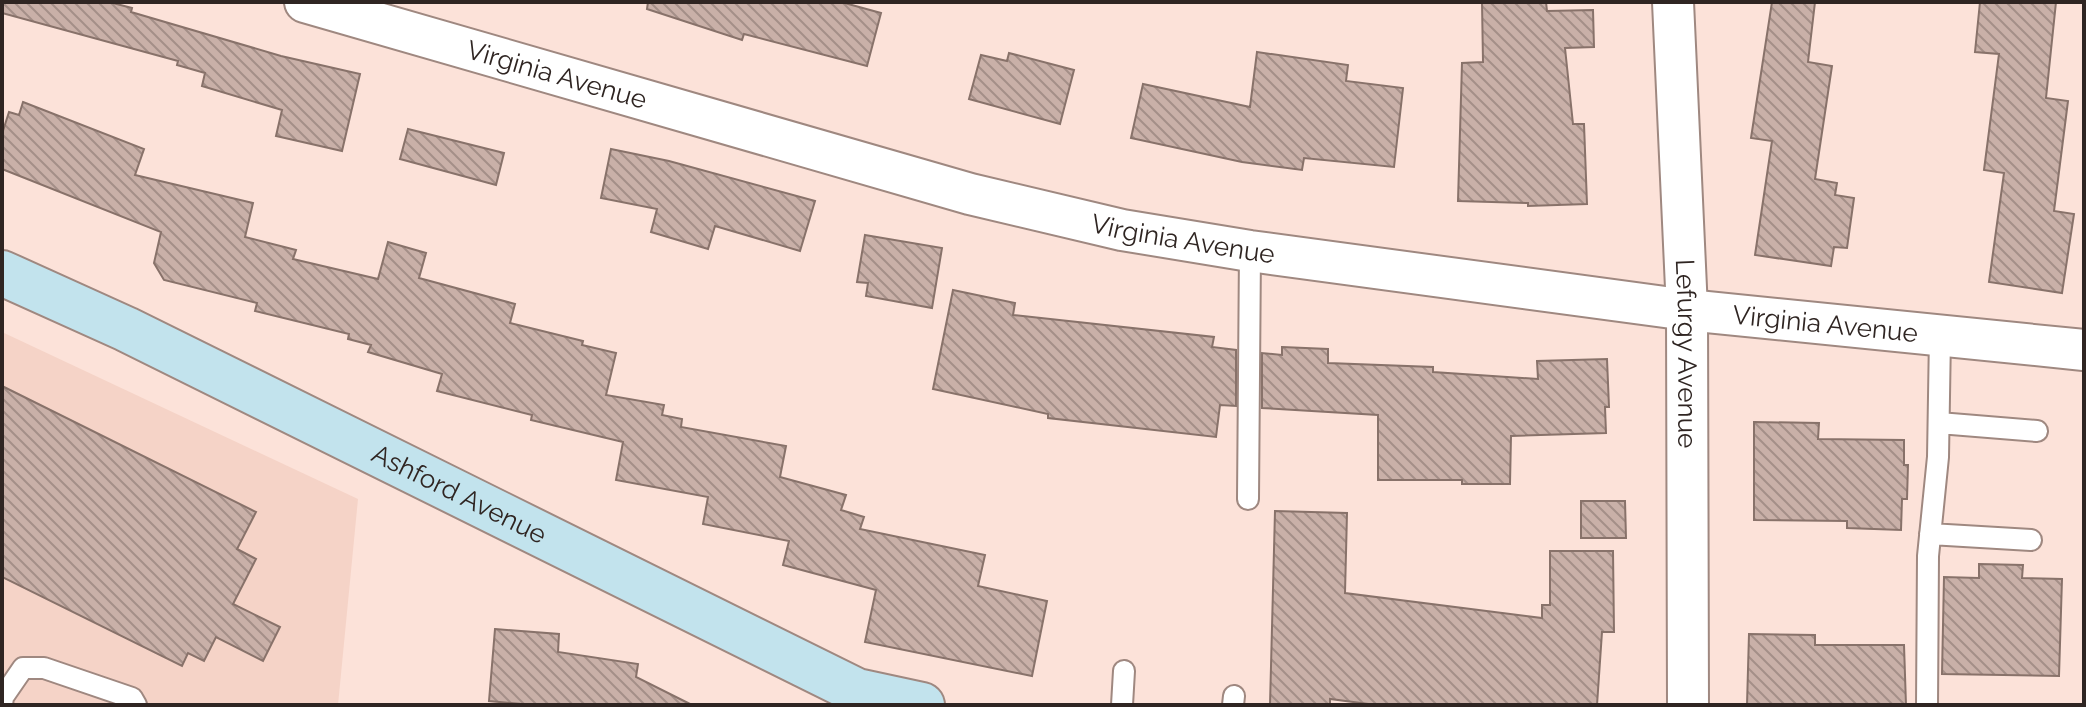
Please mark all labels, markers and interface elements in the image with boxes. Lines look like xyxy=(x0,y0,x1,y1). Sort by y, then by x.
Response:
street label: Virginia Avenue xyxy=(463,34,650,115)
street label: Virginia Avenue xyxy=(1088,208,1277,269)
street label: Lefurgy Avenue xyxy=(1670,258,1702,448)
street label: Virginia Avenue xyxy=(1731,300,1919,348)
street label: Ashford Avenue xyxy=(367,438,551,550)

